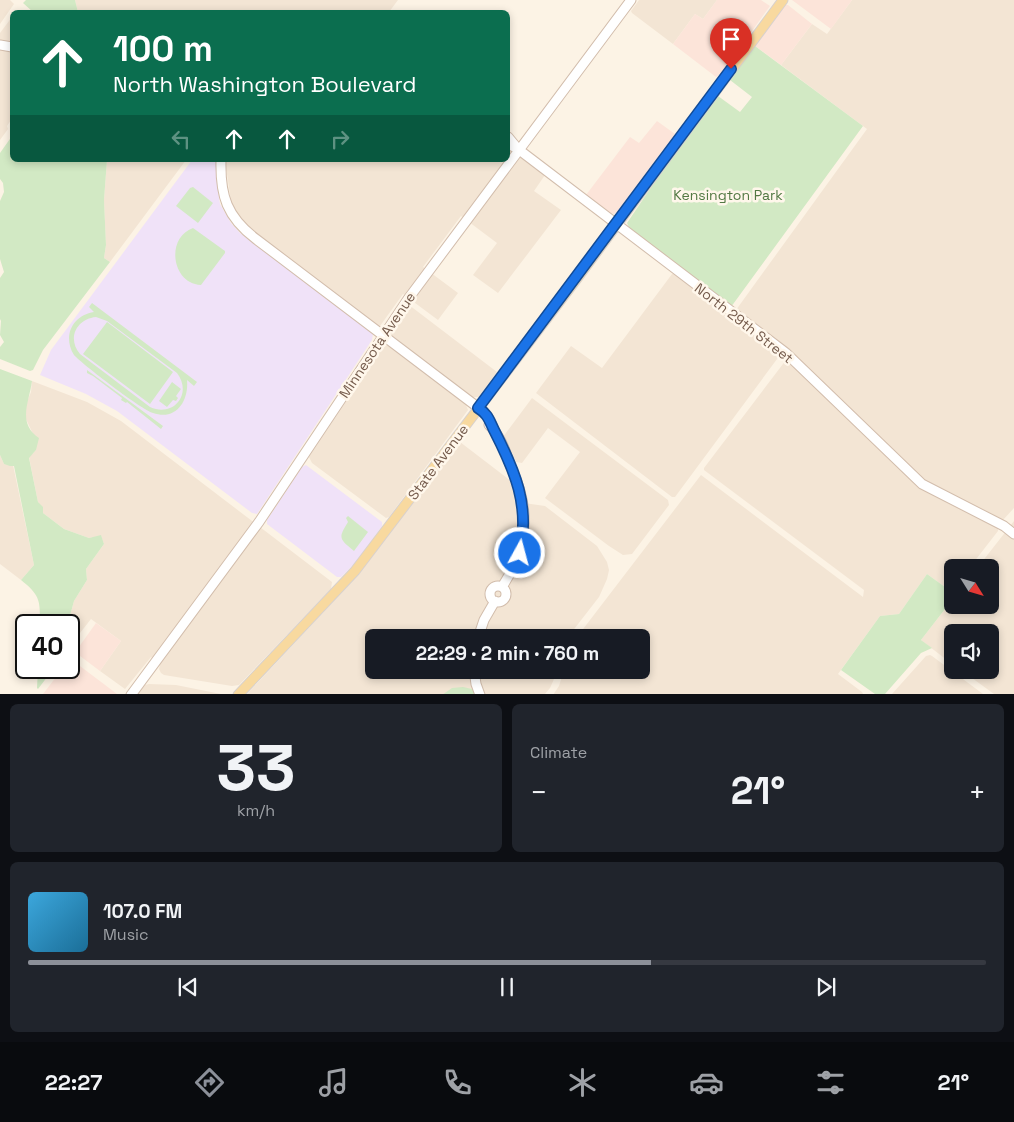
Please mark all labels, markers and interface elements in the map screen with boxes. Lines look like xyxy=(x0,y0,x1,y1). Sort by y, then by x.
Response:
pin xyxy=(710,18,752,69)
icon: arrive xyxy=(717,25,745,53)
text: 100 m xyxy=(113,27,213,71)
icon: ahead xyxy=(30,30,95,95)
text: North Washington Boulevard xyxy=(113,70,417,98)
icon: left xyxy=(167,125,195,153)
icon: ahead xyxy=(220,125,248,153)
icon: ahead xyxy=(273,125,301,153)
icon: right xyxy=(326,125,354,153)
park label: Kensington Park xyxy=(673,186,783,204)
street label: North 29th Street xyxy=(691,279,797,367)
street label: Minnesota Avenue xyxy=(335,289,419,401)
street label: State Avenue xyxy=(404,421,472,503)
position arrow xyxy=(493,526,545,578)
north arrow xyxy=(944,559,999,614)
map controls xyxy=(944,559,999,679)
speed limit sign: 40 xyxy=(15,614,80,679)
button: sound xyxy=(944,624,999,679)
text: 22:29 · 2 min · 760 m xyxy=(416,641,599,666)
text: 33 xyxy=(216,726,296,809)
text: Climate xyxy=(530,742,587,763)
text: 21° xyxy=(731,767,785,815)
text: − xyxy=(530,774,547,810)
text: + xyxy=(969,774,986,810)
text: km/h xyxy=(237,800,275,821)
text: 107.0 FM xyxy=(103,899,182,924)
text: Music xyxy=(103,924,149,945)
icon: previous xyxy=(174,973,202,1001)
icon: pause xyxy=(493,973,521,1001)
icon: next xyxy=(812,973,840,1001)
icon: directions xyxy=(192,1065,227,1100)
icon: music xyxy=(316,1065,351,1100)
icon: phone xyxy=(440,1065,475,1100)
icon: climate xyxy=(565,1065,600,1100)
icon: car xyxy=(689,1065,724,1100)
icon: filters xyxy=(813,1065,848,1100)
text: 22:27 xyxy=(45,1068,102,1096)
text: 21° xyxy=(938,1068,969,1096)

